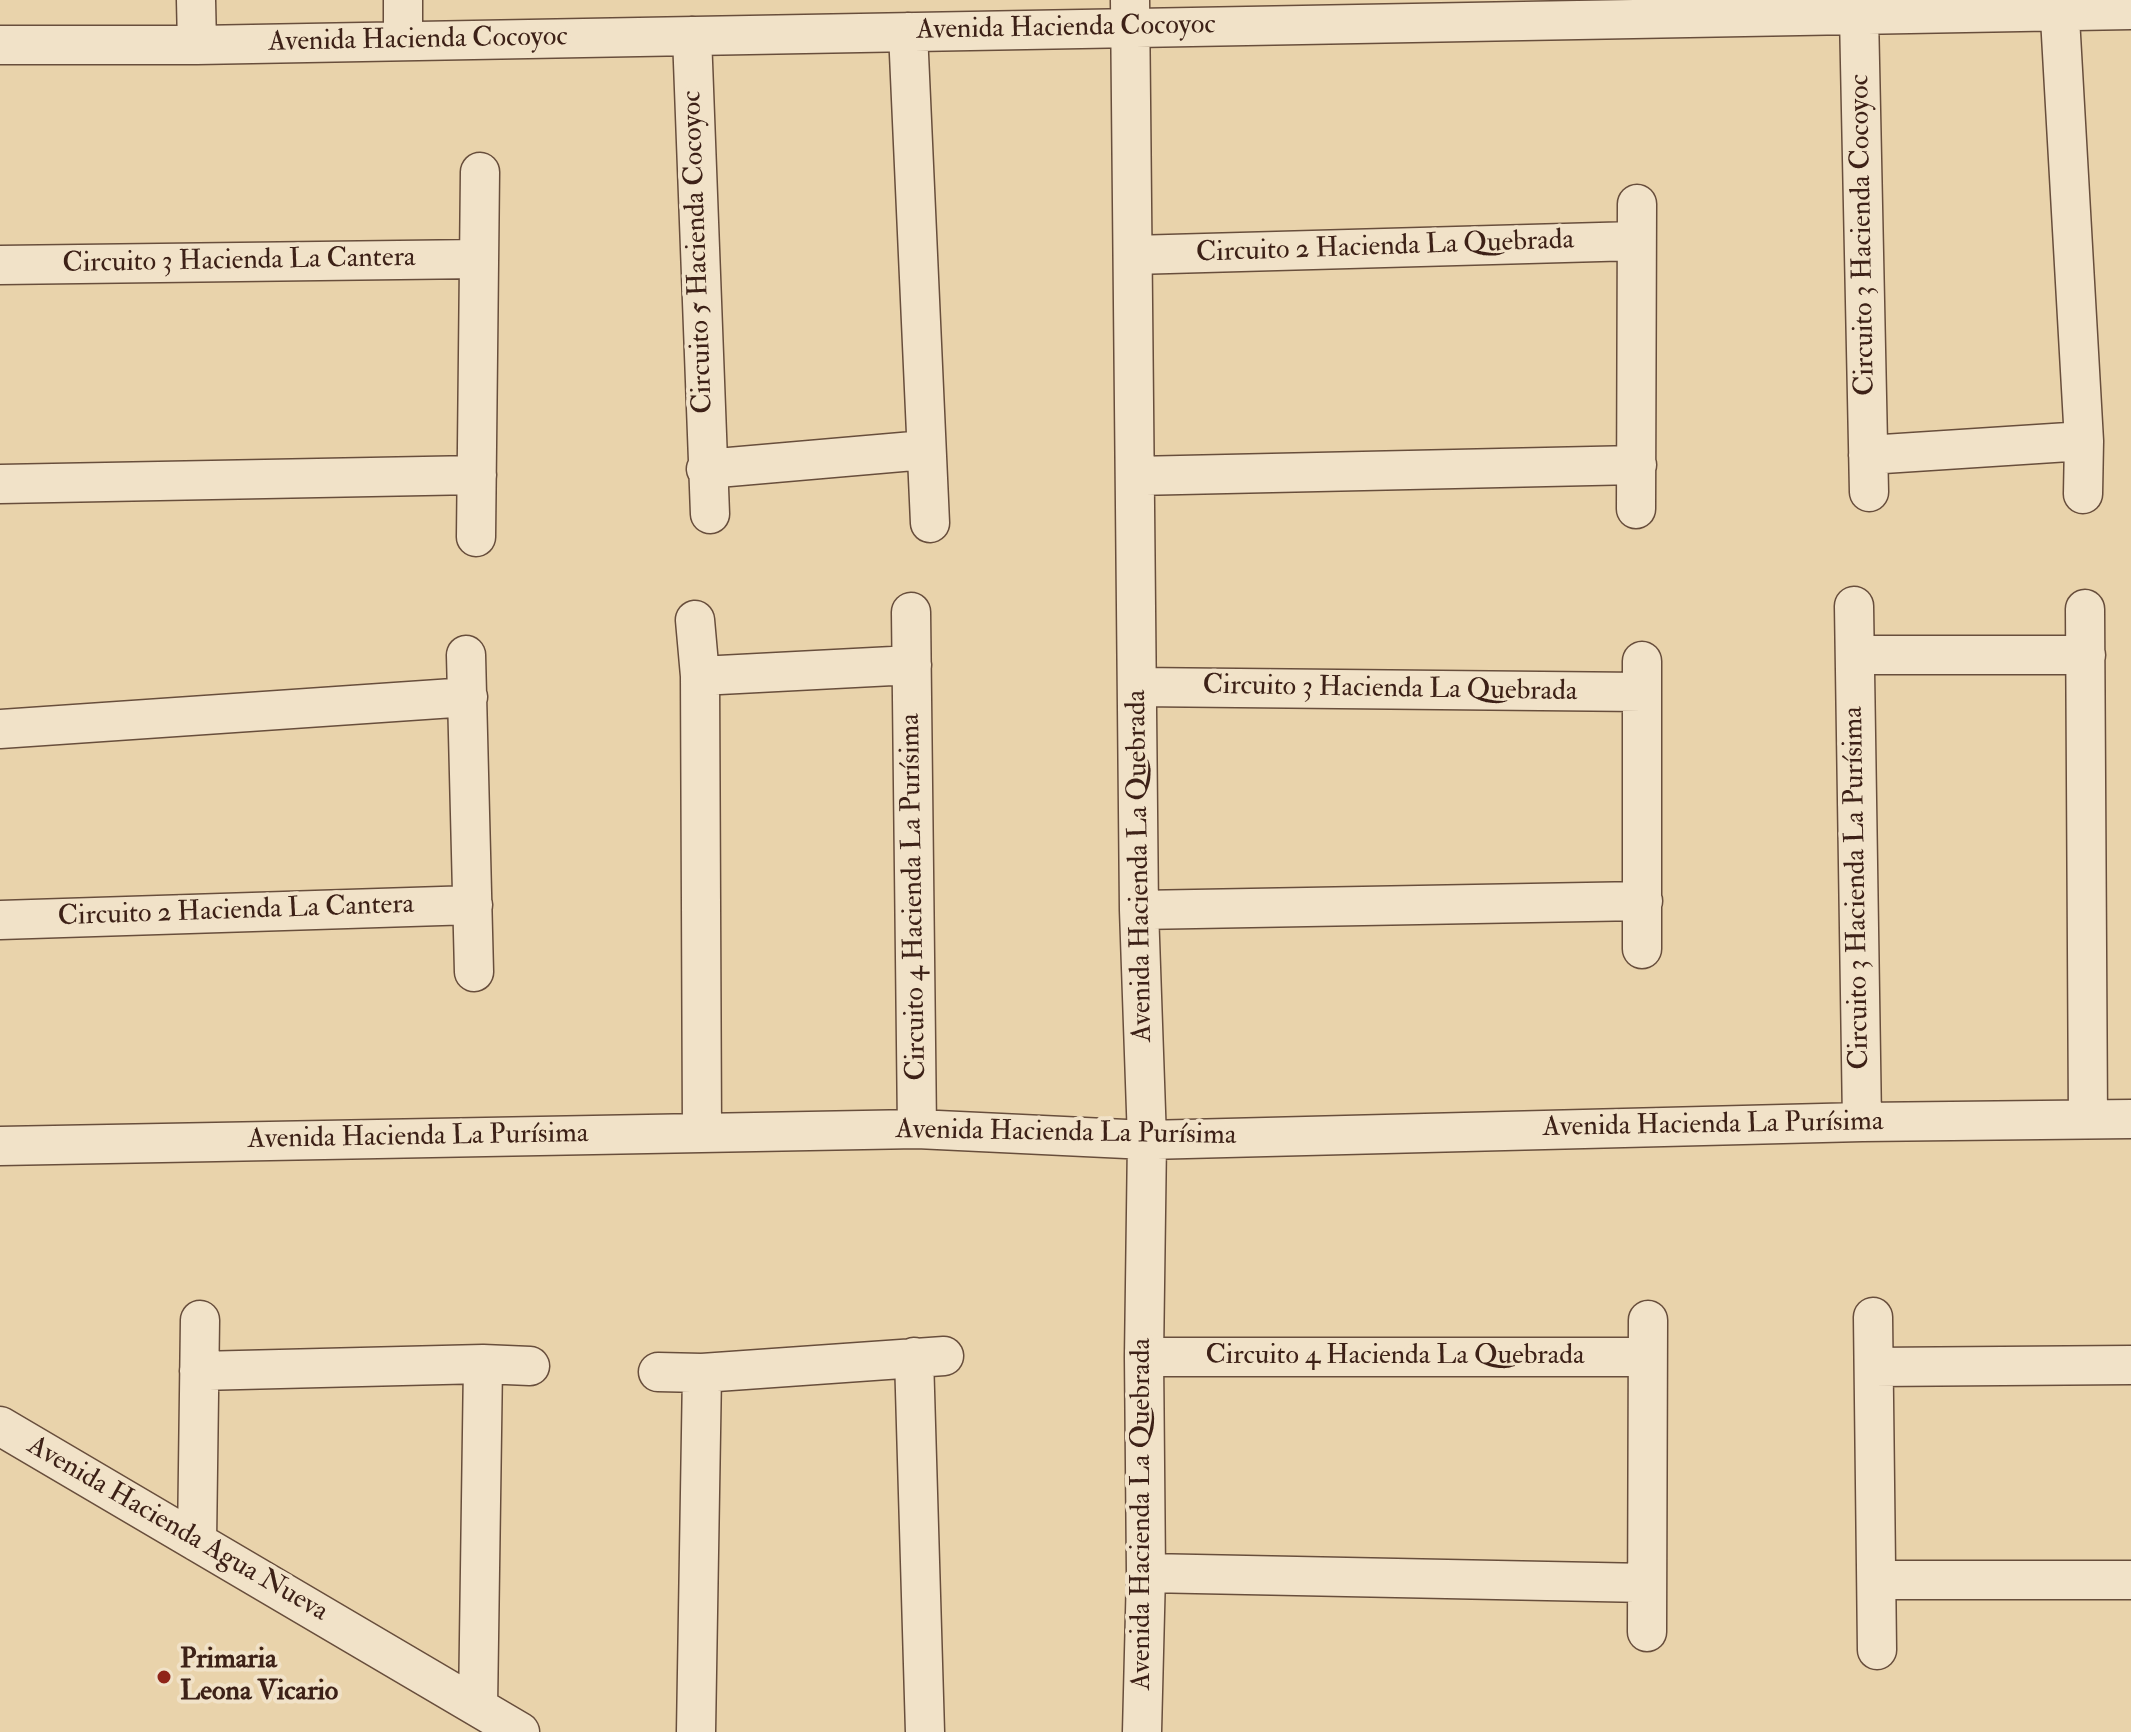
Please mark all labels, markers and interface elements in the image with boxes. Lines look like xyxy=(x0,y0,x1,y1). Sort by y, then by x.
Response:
street label: Avenida Hacienda Cocoyoc xyxy=(916,10,1216,48)
street label: Avenida Hacienda Cocoyoc xyxy=(268,22,568,60)
street label: Circuito 3 Hacienda Cocoyoc xyxy=(1844,74,1884,396)
street label: Circuito 5 Hacienda Cocoyoc xyxy=(677,90,721,414)
street label: Circuito 2 Hacienda La Quebrada xyxy=(1195,225,1575,271)
street label: Circuito 3 Hacienda La Cantera xyxy=(62,242,416,282)
street label: Circuito 3 Hacienda La Quebrada xyxy=(1202,670,1578,710)
street label: Avenida Hacienda La Quebrada xyxy=(1121,690,1161,1042)
street label: Circuito 3 Hacienda La Purísima xyxy=(1838,706,1878,1070)
street label: Circuito 4 Hacienda La Purísima xyxy=(895,713,935,1081)
street label: Circuito 2 Hacienda La Cantera xyxy=(57,889,415,935)
street label: Avenida Hacienda La Purísima xyxy=(1542,1106,1884,1146)
street label: Avenida Hacienda La Purísima xyxy=(895,1114,1237,1154)
street label: Avenida Hacienda La Purísima xyxy=(247,1118,589,1158)
street label: Avenida Hacienda La Quebrada xyxy=(1126,1338,1160,1690)
street label: Circuito 4 Hacienda La Quebrada xyxy=(1205,1340,1585,1374)
street label: Avenida Hacienda Agua Nueva xyxy=(21,1430,333,1630)
place label: Primaria Leona Vicario xyxy=(180,1644,338,1710)
marker: Primaria Leona Vicario xyxy=(155,1668,173,1686)

